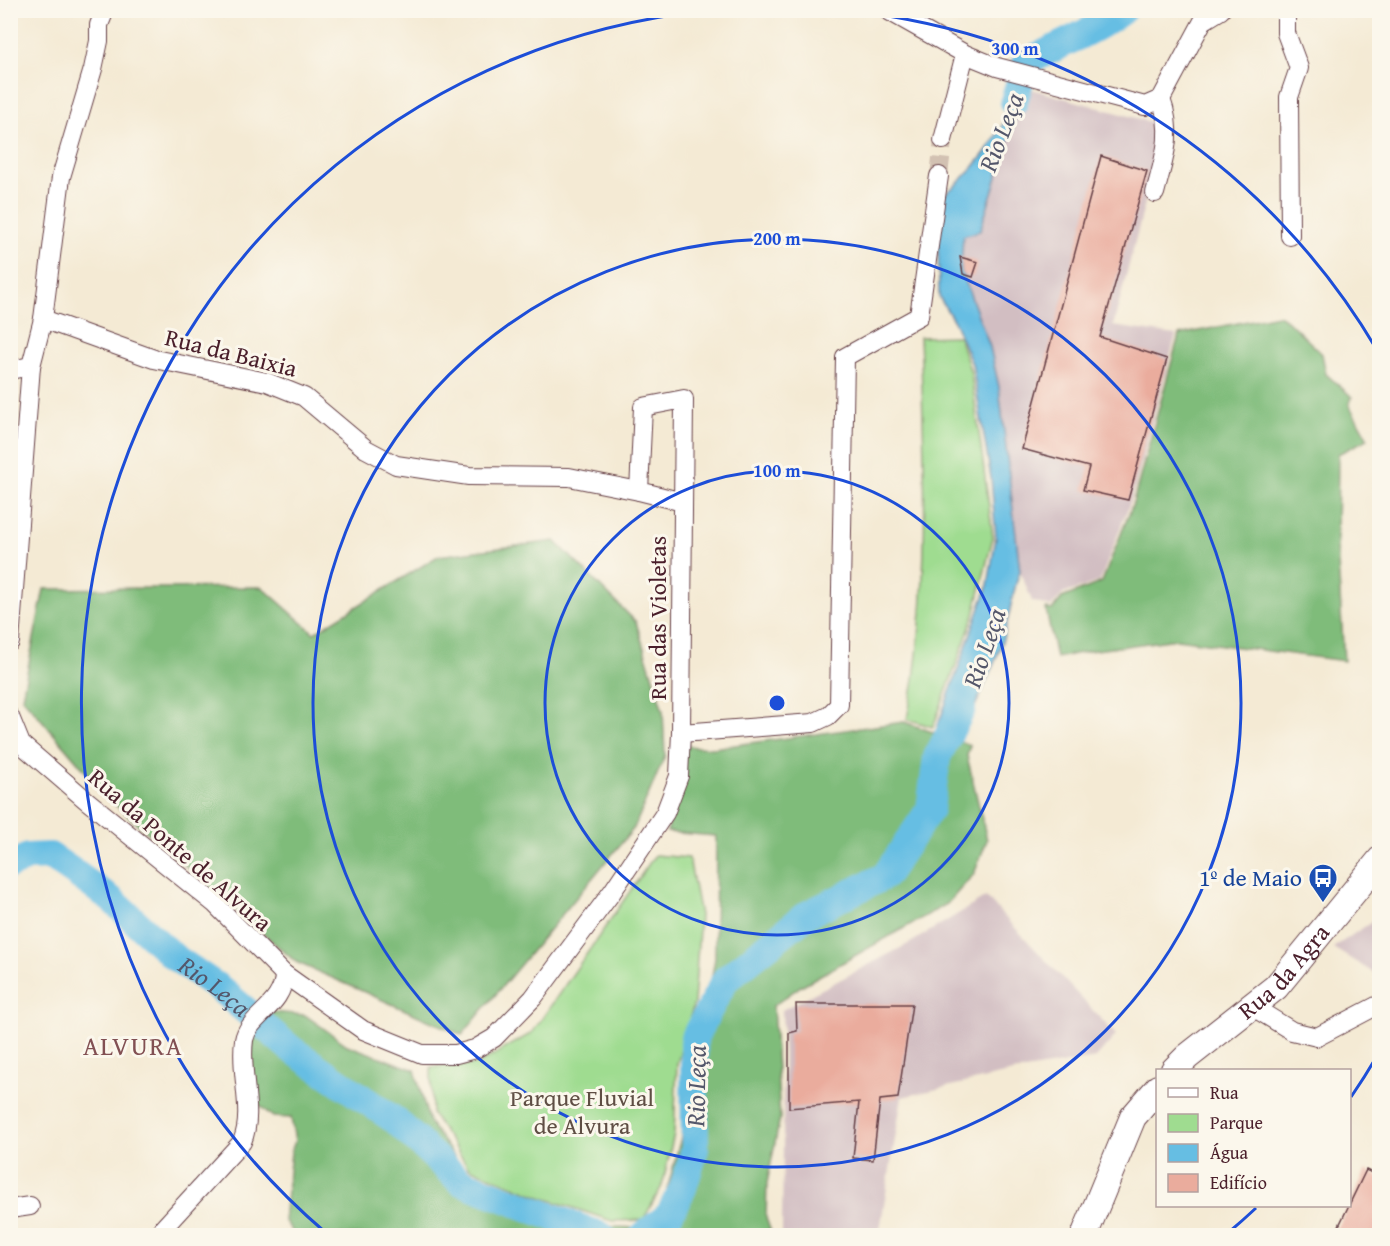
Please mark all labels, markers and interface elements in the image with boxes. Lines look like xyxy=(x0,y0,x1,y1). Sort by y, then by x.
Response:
text: 300 m xyxy=(991,35,1039,62)
water label: Rio Leça xyxy=(967,87,1033,178)
text: 200 m xyxy=(753,225,801,252)
street label: Rua da Baixia xyxy=(161,319,301,386)
text: 100 m xyxy=(753,457,801,484)
street label: Rua das Violetas xyxy=(640,536,675,700)
water label: Rio Leça xyxy=(951,603,1015,694)
centre of rings xyxy=(767,693,787,713)
street label: Rua da Ponte de Alvura xyxy=(81,760,280,940)
place label: 1º de Maio xyxy=(1199,860,1302,895)
bus stop icon: 1º de Maio xyxy=(1307,862,1339,904)
street label: Rua da Agra xyxy=(1230,916,1338,1027)
water label: Rio Leça xyxy=(170,945,260,1026)
district label: ALVURA xyxy=(83,1026,183,1065)
water label: Rio Leça xyxy=(675,1045,716,1128)
legend xyxy=(1156,1069,1351,1207)
text: Rua xyxy=(1210,1079,1239,1106)
park label: Parque Fluvial de Alvura xyxy=(510,1080,654,1143)
text: Parque xyxy=(1210,1109,1263,1136)
text: Água xyxy=(1210,1139,1249,1166)
text: Edifício xyxy=(1210,1169,1267,1196)

